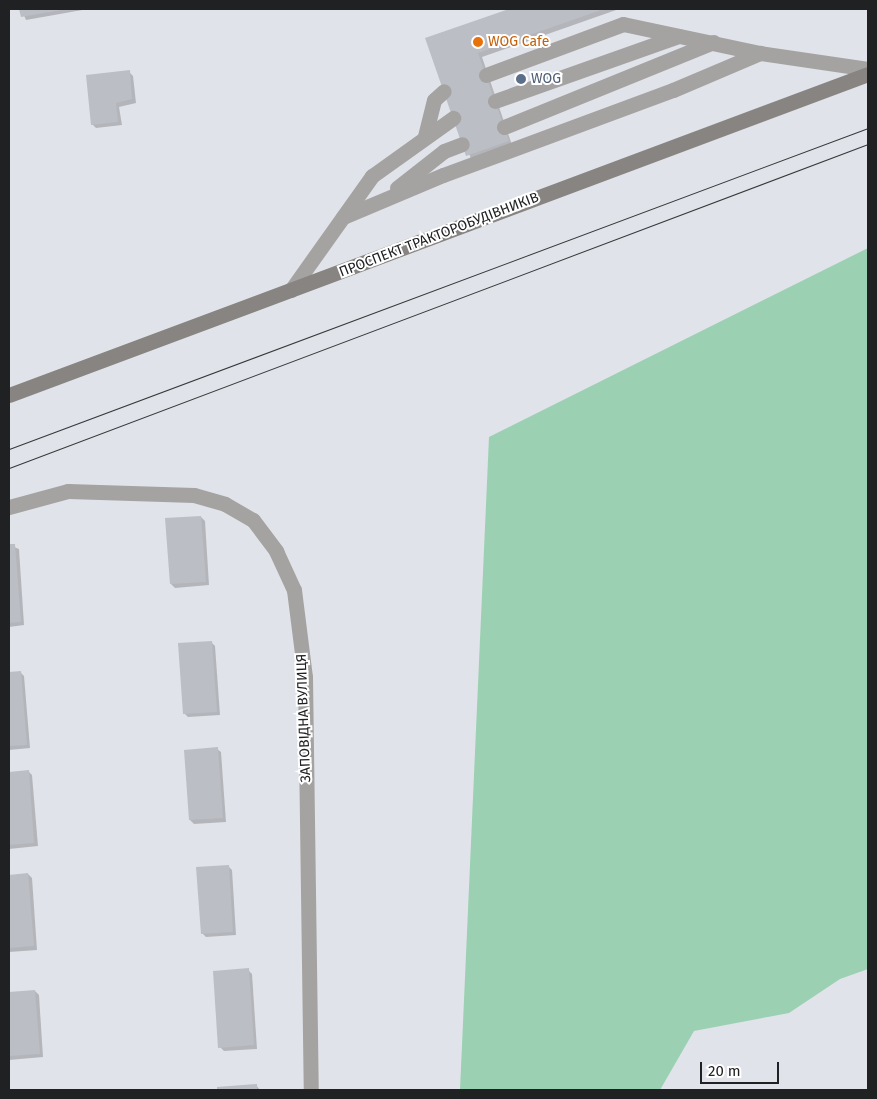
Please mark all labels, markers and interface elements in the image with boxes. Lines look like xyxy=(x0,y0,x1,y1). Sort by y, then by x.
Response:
place label: WOG Cafe xyxy=(488,34,549,50)
marker: WOG Cafe xyxy=(472,36,484,48)
place label: WOG xyxy=(531,71,561,87)
marker: WOG xyxy=(515,73,527,85)
street label: ПРОСПЕКТ ТРАКТОРОБУДІВНИКІВ xyxy=(337,189,541,281)
street label: ЗАПОВІДНА ВУЛИЦЯ xyxy=(293,653,315,783)
scale bar xyxy=(702,1052,781,1084)
text: 20 m xyxy=(708,1062,741,1080)

